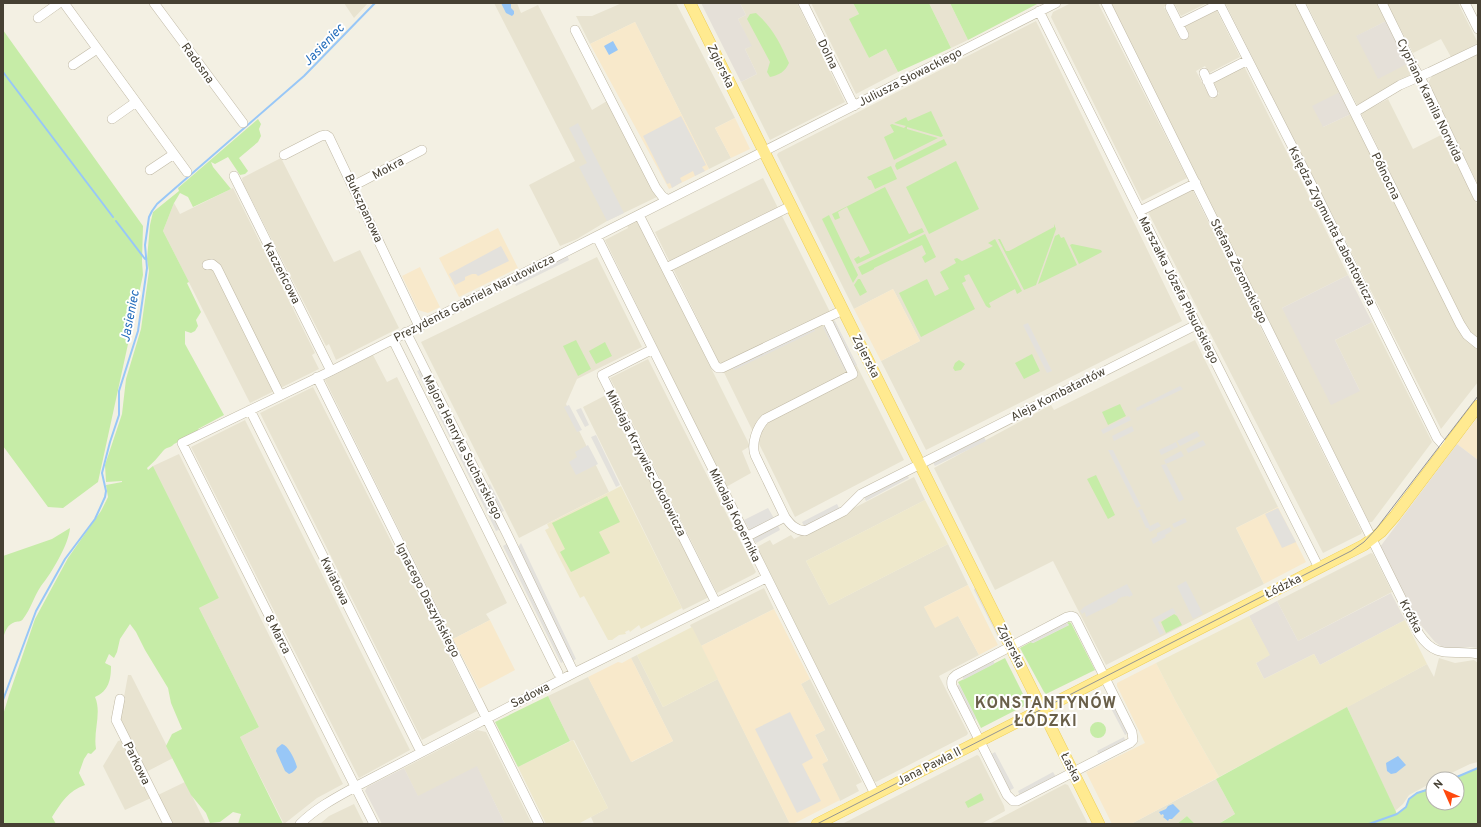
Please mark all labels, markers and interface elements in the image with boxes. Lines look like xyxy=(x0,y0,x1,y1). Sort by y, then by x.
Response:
water label: Jasieniec xyxy=(300,20,349,70)
street label: Cypriana Kamila Norwida xyxy=(1392,36,1466,165)
street label: Dolna xyxy=(813,37,841,72)
street label: Radosna xyxy=(177,40,217,87)
street label: Zgierska xyxy=(703,42,737,91)
street label: Juliusza Słowackiego xyxy=(856,45,965,111)
street label: Księdza Zygmunta Łabentowicza xyxy=(1284,144,1378,309)
street label: Północna xyxy=(1367,150,1403,203)
street label: Mokra xyxy=(370,154,407,184)
street label: Bukszpanowa xyxy=(340,171,386,245)
street label: Marszałka Józefa Piłsudskiego xyxy=(1134,214,1222,367)
street label: Stefana Żeromskiego xyxy=(1206,216,1271,327)
street label: Kaczeńcowa xyxy=(259,240,303,307)
street label: Prezydenta Gabriela Narutowicza xyxy=(391,251,558,347)
water label: Jasieniec xyxy=(118,288,144,344)
street label: Zgierska xyxy=(847,332,883,381)
street label: Aleja Kombatantów xyxy=(1008,364,1109,426)
street label: Majora Henryka Sucharskiego xyxy=(419,372,506,523)
street label: Mikołaja Krzywiec-Okołowicza xyxy=(601,388,689,539)
street label: Mikołaja Kopernika xyxy=(705,466,764,565)
street label: Ignacego Daszyńskiego xyxy=(391,540,463,661)
street label: Kwiatowa xyxy=(316,555,352,608)
street label: Łódzka xyxy=(1263,571,1304,603)
street label: Krótka xyxy=(1395,597,1425,636)
street label: 8 Marca xyxy=(260,612,294,657)
street label: Zgierska xyxy=(992,622,1028,671)
street label: Sadowa xyxy=(508,679,553,713)
district label: KONSTANTYNÓW ŁÓDZKI xyxy=(975,692,1117,732)
street label: Parkowa xyxy=(119,739,153,788)
street label: Jana Pawła II xyxy=(895,744,964,790)
street label: Łaska xyxy=(1056,750,1084,785)
north arrow xyxy=(1425,771,1465,811)
text: N xyxy=(1431,777,1446,792)

